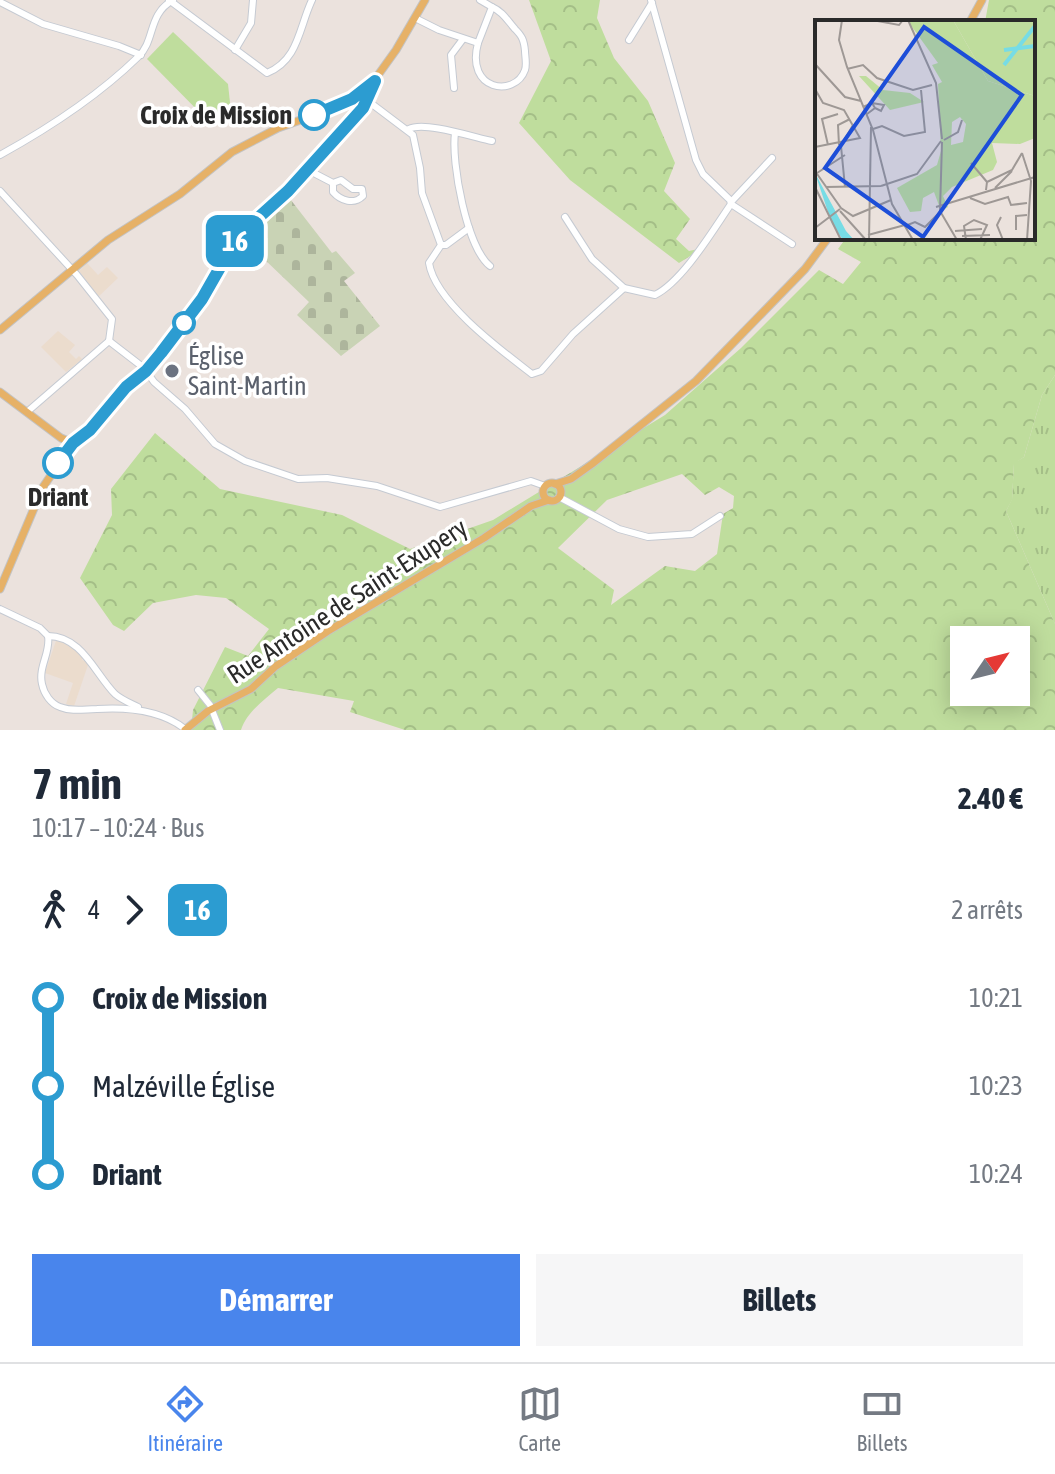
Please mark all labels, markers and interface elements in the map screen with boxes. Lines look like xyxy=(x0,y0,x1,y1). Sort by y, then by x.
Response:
inset map xyxy=(815,20,1035,240)
place label: Croix de Mission xyxy=(140,100,292,130)
marker: Croix de Mission xyxy=(299,100,329,130)
line badge: 16 xyxy=(199,215,271,267)
text: 16 xyxy=(222,225,248,257)
unlabelled marker xyxy=(173,312,195,334)
place label: Église Saint-Martin xyxy=(188,341,307,401)
marker: Église Saint-Martin xyxy=(163,362,181,380)
marker: Driant xyxy=(43,448,73,478)
place label: Driant xyxy=(28,482,89,512)
street label: Rue Antoine de Saint-Exupery xyxy=(222,512,473,690)
north arrow xyxy=(950,626,1030,706)
map controls xyxy=(950,626,1030,706)
text: 7 min xyxy=(32,758,122,808)
text: 2.40 € xyxy=(958,781,1023,815)
text: 10:17 – 10:24 · Bus xyxy=(32,813,204,843)
icon: walk xyxy=(32,888,76,932)
icon: forward xyxy=(112,888,156,932)
text: 16 xyxy=(184,894,211,926)
text: 4 xyxy=(88,895,100,925)
text: 2 arrêts xyxy=(951,895,1023,925)
text: Croix de Mission xyxy=(92,981,267,1015)
text: 10:21 xyxy=(969,983,1023,1013)
text: Malzéville Église xyxy=(92,1069,275,1103)
text: 10:23 xyxy=(969,1071,1023,1101)
text: Driant xyxy=(92,1157,162,1191)
text: 10:24 xyxy=(969,1159,1023,1189)
button: Démarrer xyxy=(32,1254,520,1346)
button: Billets xyxy=(536,1254,1023,1346)
tab: Itinéraire xyxy=(147,1382,223,1456)
tab: Carte xyxy=(518,1382,562,1456)
tab: Billets xyxy=(857,1382,908,1456)

